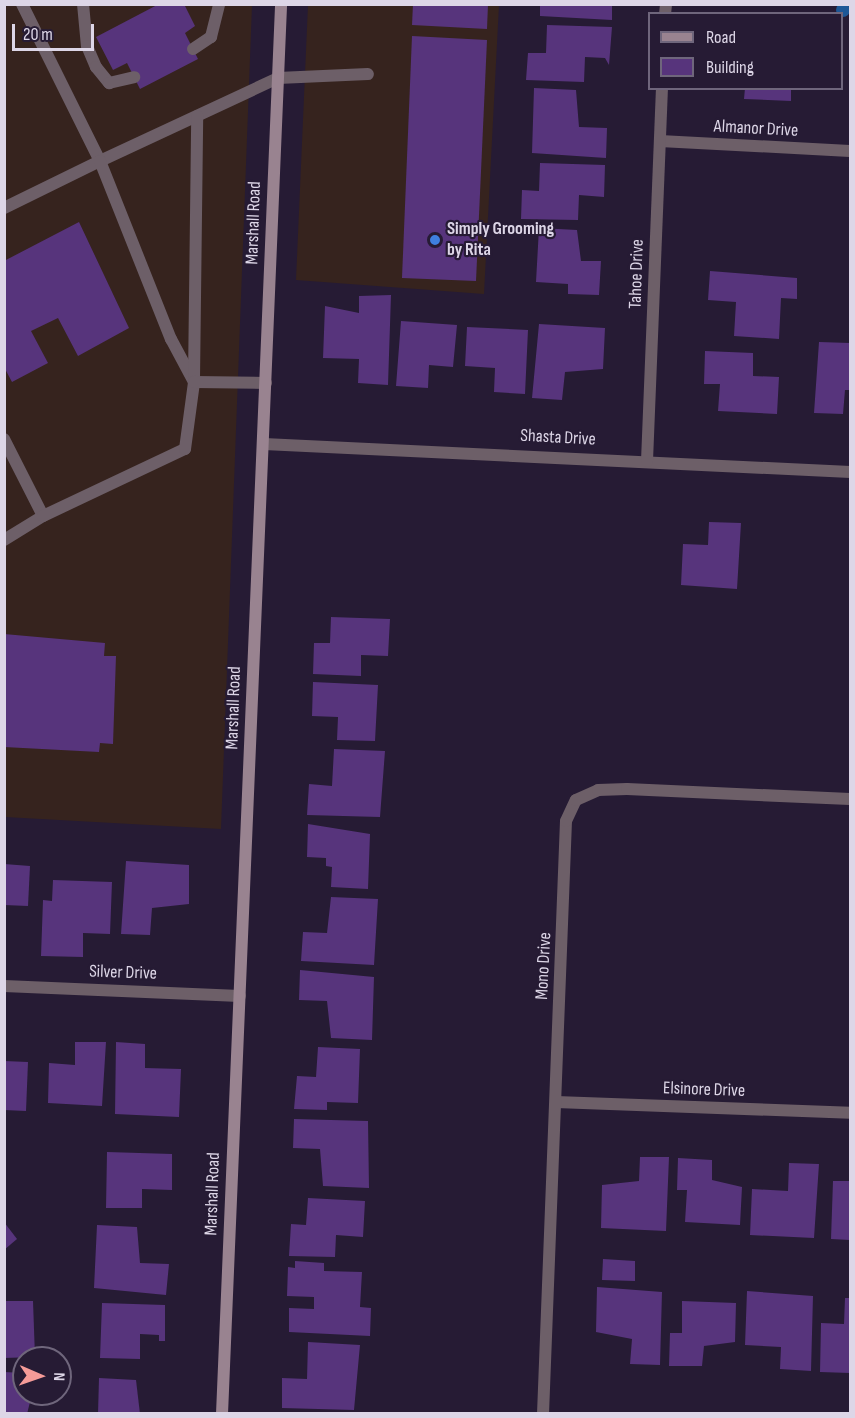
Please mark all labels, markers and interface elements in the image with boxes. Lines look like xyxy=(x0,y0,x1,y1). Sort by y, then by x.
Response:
scale bar xyxy=(15,12,98,50)
legend xyxy=(648,12,843,90)
text: 20 m xyxy=(23,24,53,45)
text: Road xyxy=(706,27,736,48)
text: Building xyxy=(706,57,754,78)
street label: Almanor Drive xyxy=(713,116,799,142)
street label: Marshall Road xyxy=(242,181,266,265)
place label: Simply Grooming by Rita xyxy=(447,219,554,262)
marker: Simply Grooming by Rita xyxy=(428,233,442,247)
street label: Tahoe Drive xyxy=(625,239,649,309)
street label: Shasta Drive xyxy=(520,425,596,451)
street label: Marshall Road xyxy=(222,666,246,750)
street label: Mono Drive xyxy=(531,932,557,1000)
street label: Silver Drive xyxy=(89,961,157,985)
street label: Elsinore Drive xyxy=(663,1078,745,1102)
street label: Marshall Road xyxy=(201,1152,225,1236)
north arrow xyxy=(12,1346,72,1406)
text: N xyxy=(49,1372,68,1381)

